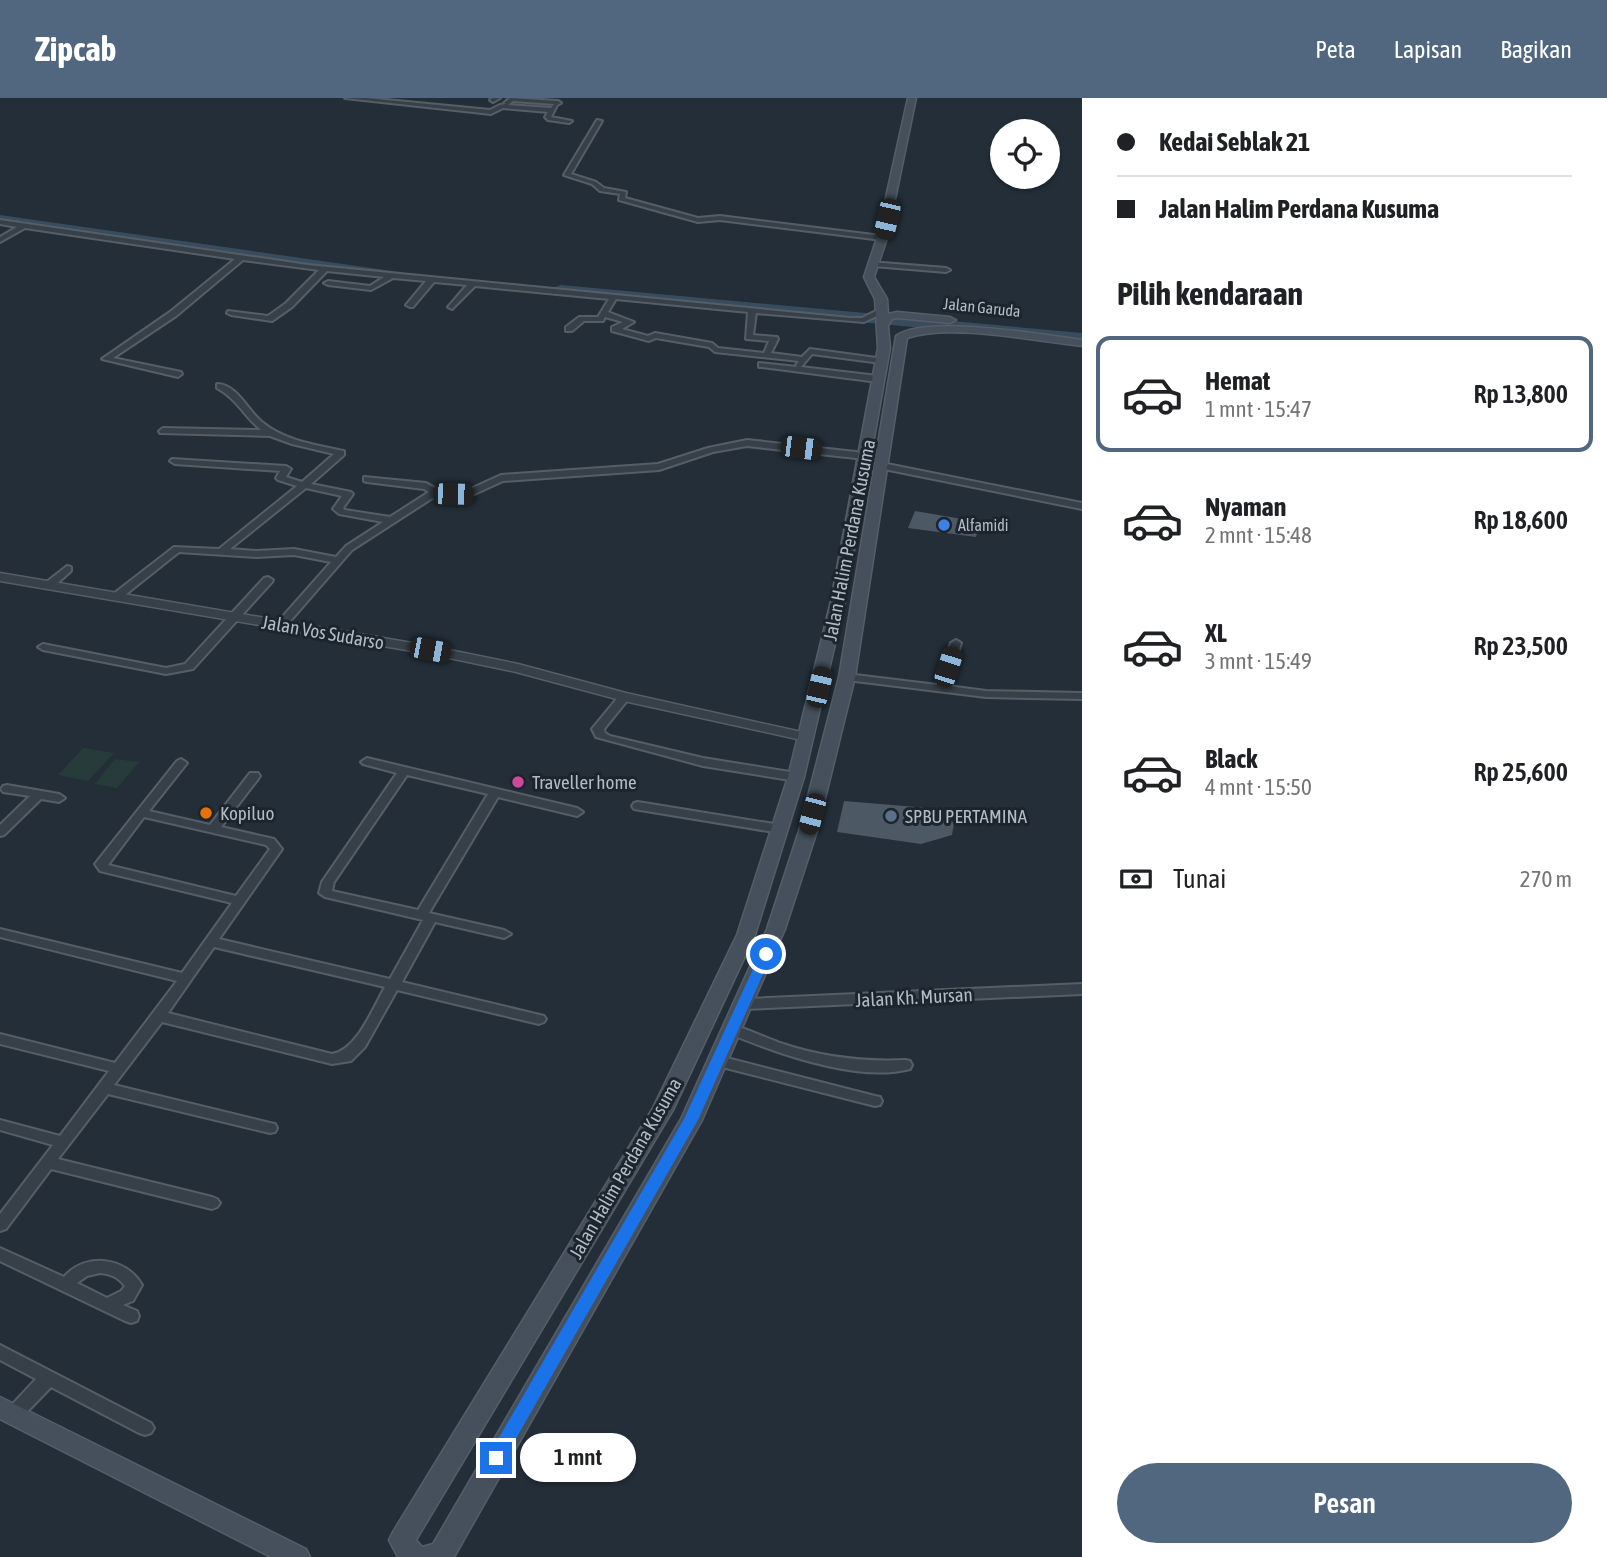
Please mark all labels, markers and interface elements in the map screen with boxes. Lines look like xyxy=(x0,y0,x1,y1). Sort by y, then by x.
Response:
text: Zipcab xyxy=(35,30,116,68)
text: Peta xyxy=(1315,36,1356,63)
text: Lapisan xyxy=(1394,36,1462,63)
text: Bagikan xyxy=(1500,36,1572,63)
map controls xyxy=(990,119,1060,189)
button: locate xyxy=(990,119,1060,189)
text: Kedai Seblak 21 xyxy=(1159,127,1310,157)
text: Jalan Halim Perdana Kusuma xyxy=(1159,194,1439,224)
car xyxy=(873,196,902,242)
text: Pilih kendaraan xyxy=(1117,275,1303,312)
street label: Jalan Garuda xyxy=(942,294,1022,320)
icon: car xyxy=(1121,363,1184,426)
text: Hemat xyxy=(1205,366,1270,396)
text: Rp 13,800 xyxy=(1473,379,1568,409)
text: 1 mnt · 15:47 xyxy=(1205,396,1312,422)
car xyxy=(779,435,824,461)
street label: Jalan Halim Perdana Kusuma xyxy=(819,437,879,643)
car xyxy=(432,483,475,505)
icon: car xyxy=(1121,489,1184,552)
text: Nyaman xyxy=(1205,492,1286,522)
text: Rp 18,600 xyxy=(1473,505,1568,535)
place label: Alfamidi xyxy=(958,516,1008,534)
marker: Alfamidi xyxy=(936,517,952,533)
text: 2 mnt · 15:48 xyxy=(1205,522,1312,548)
street label: Jalan Vos Sudarso xyxy=(260,610,386,654)
icon: car xyxy=(1121,615,1184,678)
text: XL xyxy=(1205,618,1227,648)
text: Rp 23,500 xyxy=(1473,631,1568,661)
car xyxy=(408,636,453,664)
car xyxy=(932,644,965,690)
text: 3 mnt · 15:49 xyxy=(1205,648,1312,674)
car xyxy=(805,664,834,710)
icon: car xyxy=(1121,741,1184,804)
text: Black xyxy=(1205,744,1257,774)
text: Rp 25,600 xyxy=(1473,757,1568,787)
place label: Traveller home xyxy=(532,771,637,793)
marker: Traveller home xyxy=(510,774,526,790)
text: 4 mnt · 15:50 xyxy=(1205,774,1312,800)
car xyxy=(797,791,828,837)
place label: Kopiluo xyxy=(220,802,274,824)
marker: Kopiluo xyxy=(198,805,214,821)
place label: SPBU PERTAMINA xyxy=(905,805,1028,827)
marker: SPBU PERTAMINA xyxy=(883,808,899,824)
icon: cash xyxy=(1117,860,1155,898)
text: Tunai xyxy=(1173,864,1226,894)
text: 270 m xyxy=(1520,866,1572,892)
route start xyxy=(750,938,782,970)
street label: Jalan Kh. Mursan xyxy=(855,983,973,1011)
street label: Jalan Halim Perdana Kusuma xyxy=(564,1074,686,1262)
callout: 1 mnt xyxy=(520,1434,636,1482)
route end xyxy=(480,1442,512,1474)
text: 1 mnt xyxy=(554,1444,602,1470)
button: Pesan xyxy=(1117,1463,1572,1543)

